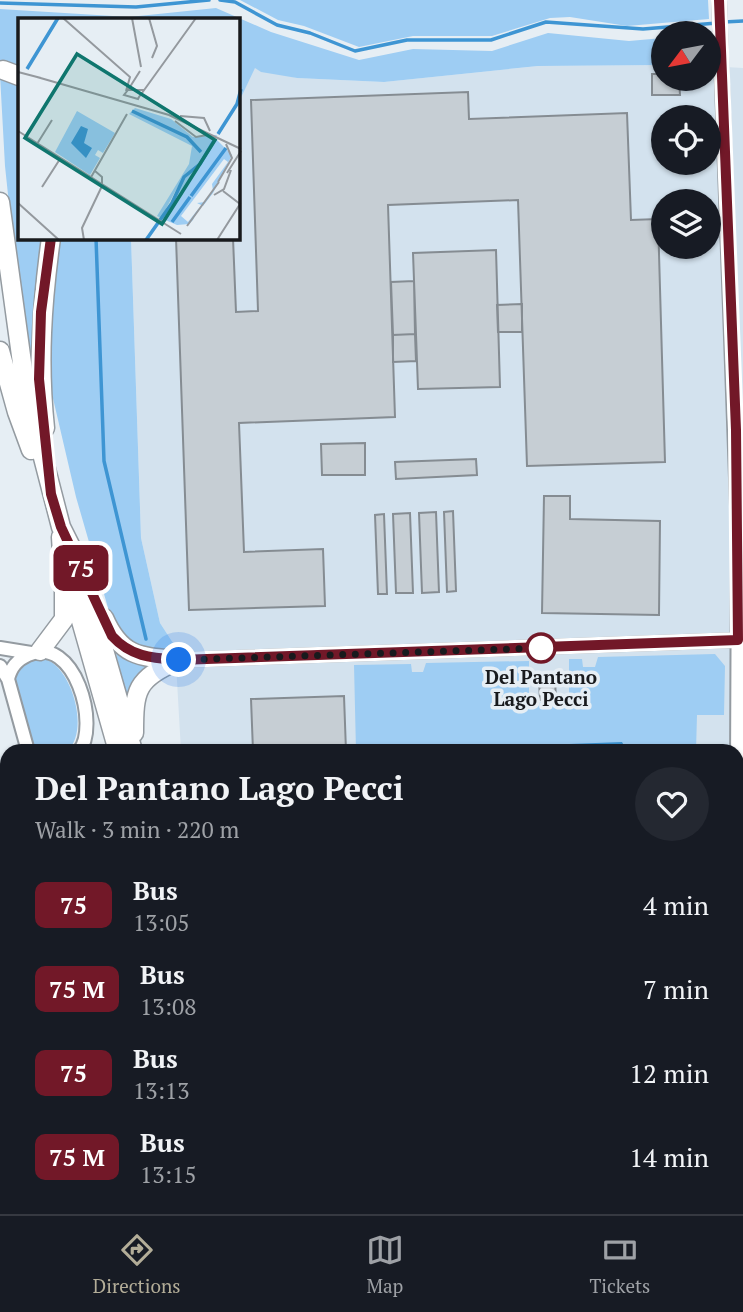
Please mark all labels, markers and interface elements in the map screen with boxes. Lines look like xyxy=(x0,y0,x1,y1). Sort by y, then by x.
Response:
inset map xyxy=(18,18,240,240)
north arrow xyxy=(651,21,721,91)
map controls xyxy=(651,21,721,259)
button: locate xyxy=(651,105,721,175)
button: layers xyxy=(651,189,721,259)
line badge: 75 xyxy=(50,545,112,591)
text: 75 xyxy=(67,552,95,584)
marker: Del Pantano Lago Pecci xyxy=(526,633,556,663)
your location xyxy=(161,642,196,677)
place label: Del Pantano Lago Pecci xyxy=(485,664,597,711)
text: Del Pantano Lago Pecci xyxy=(35,766,404,809)
button: heart xyxy=(635,767,709,841)
text: Walk · 3 min · 220 m xyxy=(35,814,239,845)
text: Bus xyxy=(133,873,178,907)
text: 4 min xyxy=(643,888,709,922)
text: 75 xyxy=(60,889,87,921)
text: 13:05 xyxy=(133,907,190,938)
text: Bus xyxy=(140,957,185,991)
text: 7 min xyxy=(643,972,709,1006)
text: 75 M xyxy=(49,973,105,1005)
text: 13:08 xyxy=(140,991,196,1022)
text: Bus xyxy=(133,1041,178,1075)
text: 12 min xyxy=(629,1056,709,1090)
text: 75 xyxy=(60,1057,87,1089)
text: 13:13 xyxy=(133,1075,190,1106)
text: Bus xyxy=(140,1125,185,1159)
text: 14 min xyxy=(629,1140,709,1174)
text: 75 M xyxy=(49,1141,105,1173)
text: 13:15 xyxy=(140,1159,196,1190)
tab: Directions xyxy=(93,1231,180,1298)
tab: Map xyxy=(366,1231,404,1298)
tab: Tickets xyxy=(589,1231,650,1298)

